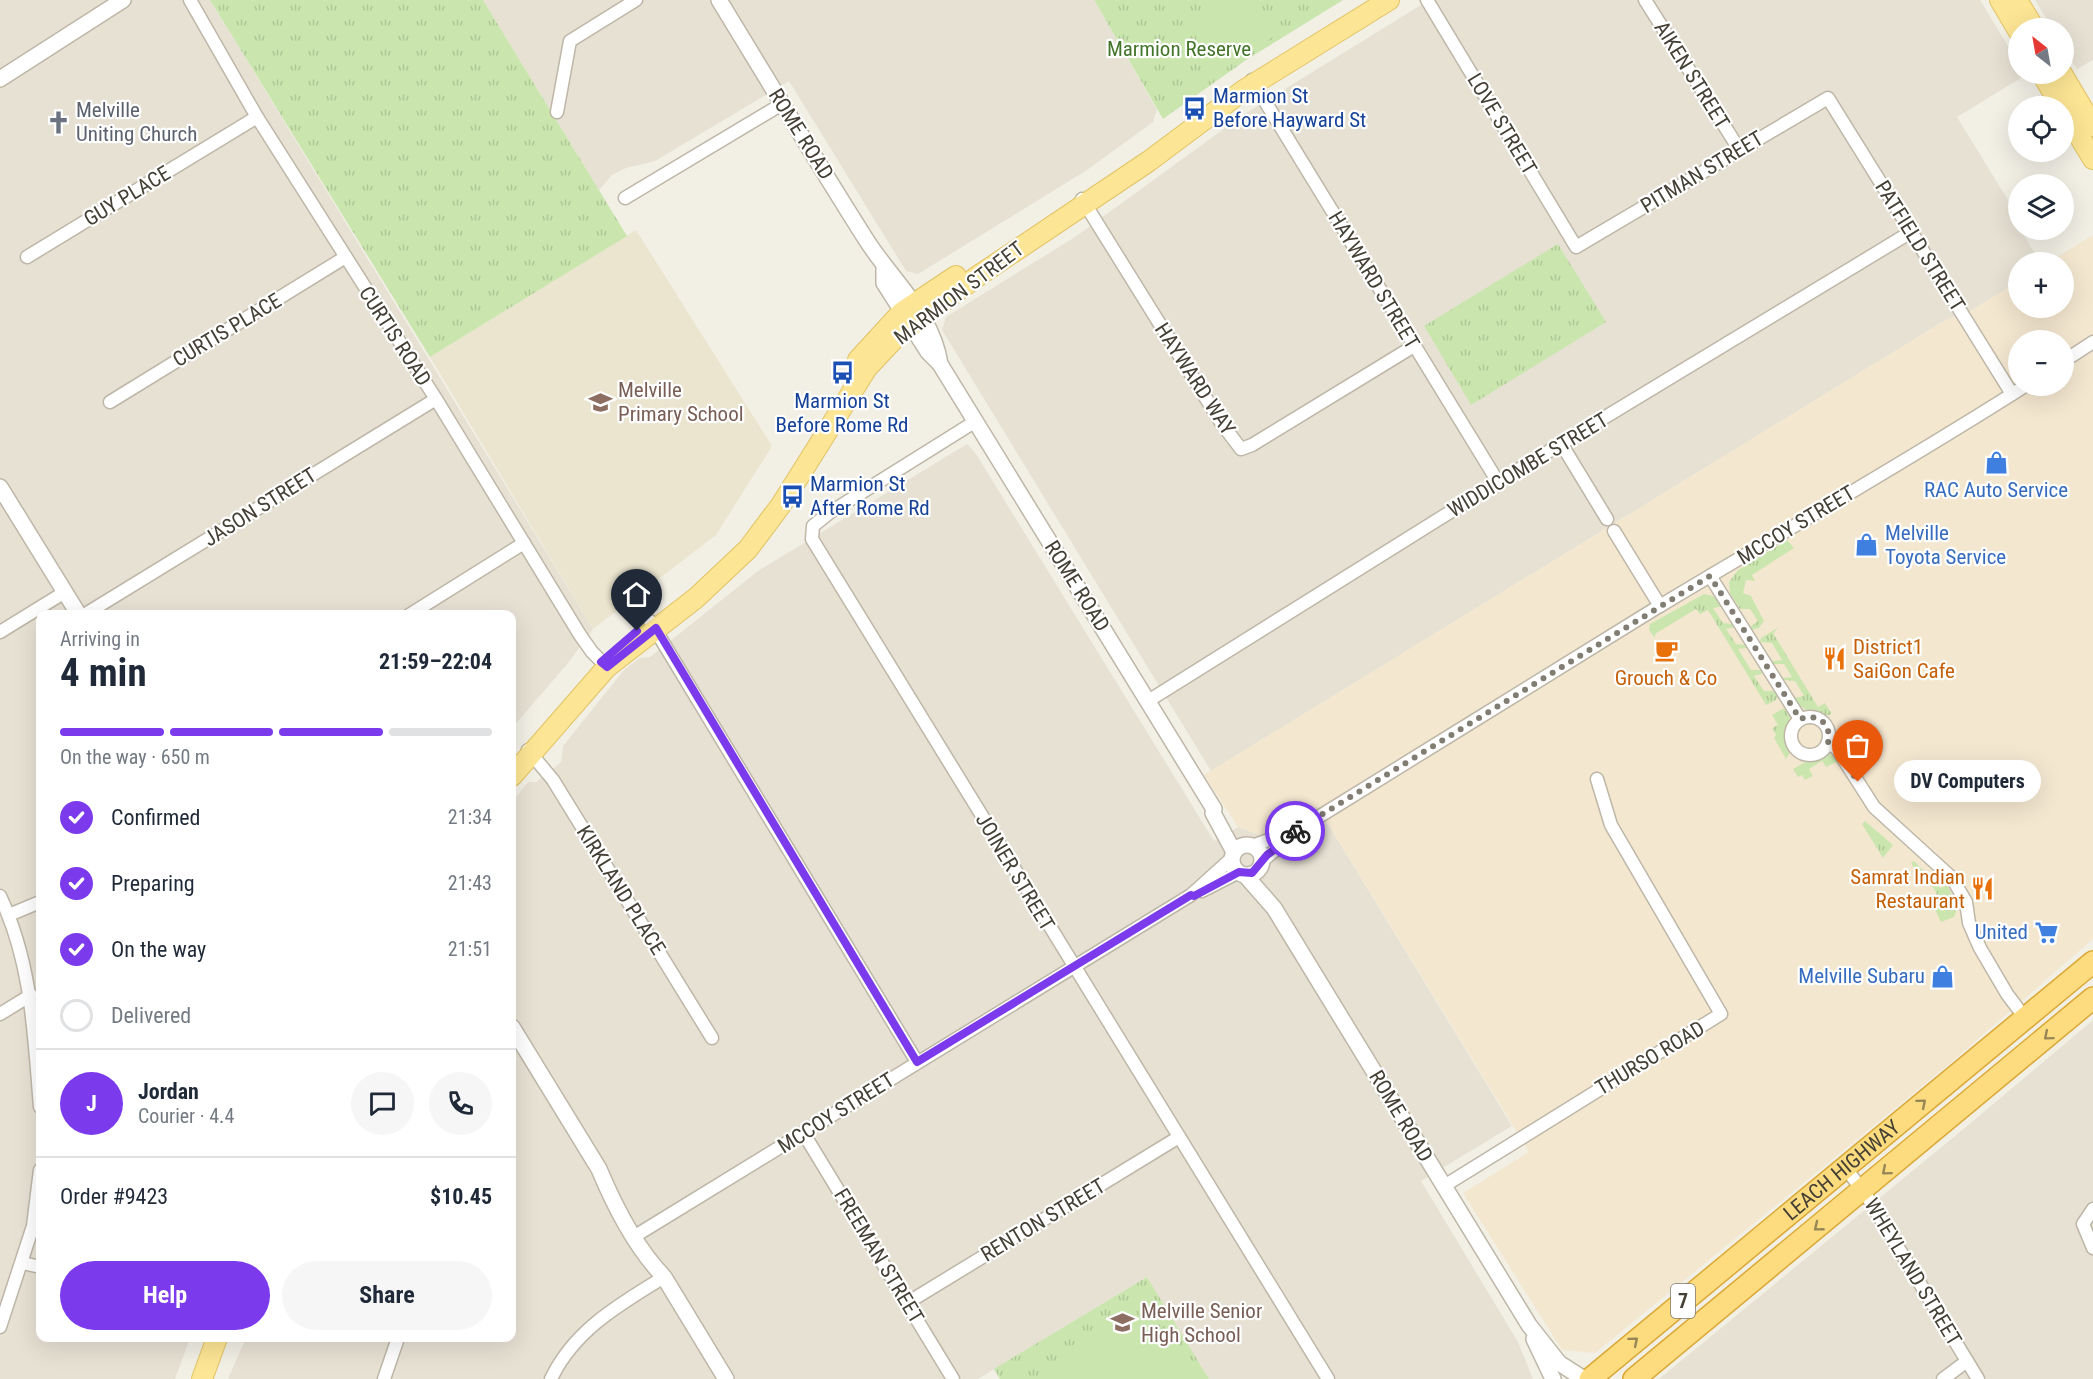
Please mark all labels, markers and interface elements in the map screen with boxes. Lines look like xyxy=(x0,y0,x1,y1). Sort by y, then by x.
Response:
street label: AIKEN STREET xyxy=(1649,17,1735,133)
north arrow xyxy=(2008,18,2074,84)
map controls xyxy=(2008,18,2074,396)
park label: Marmion Reserve xyxy=(1107,37,1251,61)
street label: LOVE STREET xyxy=(1462,69,1542,179)
street label: ROME ROAD xyxy=(764,84,838,184)
place label: Marmion St Before Hayward St xyxy=(1213,84,1366,132)
bus stop icon: Marmion St Before Hayward St xyxy=(1182,95,1208,121)
button: locate xyxy=(2008,96,2074,162)
place label: Melville Uniting Church xyxy=(76,98,197,146)
church icon: Melville Uniting Church xyxy=(45,109,71,135)
street label: PITMAN STREET xyxy=(1636,126,1768,218)
street label: GUY PLACE xyxy=(80,161,174,231)
button: layers xyxy=(2008,174,2074,240)
street label: PATFIELD STREET xyxy=(1870,176,1970,316)
street label: HAYWARD STREET xyxy=(1324,207,1425,353)
street label: MARMION STREET xyxy=(890,236,1029,349)
button: + xyxy=(2008,252,2074,318)
street label: CURTIS ROAD xyxy=(354,282,436,390)
street label: CURTIS PLACE xyxy=(168,288,286,372)
street label: HAYWARD WAY xyxy=(1150,318,1240,440)
button: − xyxy=(2008,330,2074,396)
bus stop icon: Marmion St Before Rome Rd xyxy=(829,360,855,386)
place label: Melville Primary School xyxy=(618,378,744,426)
school or university icon: Melville Primary School xyxy=(587,389,613,415)
place label: Marmion St Before Rome Rd xyxy=(775,389,909,437)
street label: WIDDICOMBE STREET xyxy=(1444,408,1612,522)
shop icon: RAC Auto Service xyxy=(1983,449,2009,475)
street label: JASON STREET xyxy=(199,463,321,551)
place label: Marmion St After Rome Rd xyxy=(810,472,930,520)
place label: RAC Auto Service xyxy=(1924,478,2068,502)
street label: MCCOY STREET xyxy=(1733,481,1859,569)
bus stop icon: Marmion St After Rome Rd xyxy=(779,483,805,509)
place label: Melville Toyota Service xyxy=(1885,521,2006,569)
shop icon: Melville Toyota Service xyxy=(1854,532,1880,558)
street label: ROME ROAD xyxy=(1040,536,1114,636)
pin xyxy=(611,569,662,631)
icon: home xyxy=(620,578,653,611)
text: Arriving in xyxy=(60,627,140,651)
place label: District1 SaiGon Cafe xyxy=(1853,635,1955,683)
cafe icon: Grouch & Co xyxy=(1653,637,1679,663)
restaurant icon: District1 SaiGon Cafe xyxy=(1822,646,1848,672)
text: 21:59–22:04 xyxy=(379,649,492,674)
text: 4 min xyxy=(60,650,147,696)
place label: Grouch & Co xyxy=(1615,666,1717,690)
pin xyxy=(1832,720,1883,782)
icon: bag xyxy=(1841,729,1874,762)
text: On the way · 650 m xyxy=(60,745,210,769)
callout: DV Computers xyxy=(1894,761,2041,803)
text: DV Computers xyxy=(1910,769,2025,793)
icon: check xyxy=(60,801,93,834)
courier xyxy=(1265,801,1325,861)
text: Confirmed xyxy=(111,805,200,830)
text: 21:34 xyxy=(448,805,492,829)
street label: JOINER STREET xyxy=(971,809,1059,935)
icon: bike xyxy=(1279,815,1312,848)
street label: KIRKLAND PLACE xyxy=(572,821,670,959)
place label: Samrat Indian Restaurant xyxy=(1850,865,1965,913)
icon: check xyxy=(60,867,93,900)
text: Preparing xyxy=(111,871,195,896)
text: 21:43 xyxy=(448,871,492,895)
restaurant icon: Samrat Indian Restaurant xyxy=(1970,876,1996,902)
supermarket icon: United xyxy=(2033,919,2059,945)
place label: United xyxy=(1975,920,2028,944)
icon: check xyxy=(60,933,93,966)
text: On the way xyxy=(111,937,206,962)
text: 21:51 xyxy=(448,937,492,961)
shop icon: Melville Subaru xyxy=(1930,963,1956,989)
place label: Melville Subaru xyxy=(1798,964,1925,988)
text: Delivered xyxy=(111,1003,191,1028)
street label: THURSO ROAD xyxy=(1591,1016,1709,1100)
one-way arrow xyxy=(2044,1029,2055,1040)
street label: ROME ROAD xyxy=(1364,1066,1438,1166)
street label: MCCOY STREET xyxy=(773,1068,899,1158)
button: chat xyxy=(351,1072,414,1135)
button: phone xyxy=(429,1072,492,1135)
text: Jordan xyxy=(138,1079,199,1104)
text: J xyxy=(86,1091,97,1116)
one-way arrow xyxy=(1915,1099,1926,1110)
text: Courier · 4.4 xyxy=(138,1104,234,1128)
street label: LEACH HIGHWAY xyxy=(1779,1115,1905,1225)
one-way arrow xyxy=(1882,1163,1893,1174)
street label: RENTON STREET xyxy=(977,1174,1109,1266)
text: Order #9423 xyxy=(60,1184,168,1209)
text: $10.45 xyxy=(430,1184,492,1209)
street label: FREEMAN STREET xyxy=(829,1184,929,1328)
street label: WHEYLAND STREET xyxy=(1860,1194,1966,1350)
one-way arrow xyxy=(1813,1220,1824,1231)
button: Help xyxy=(60,1261,270,1330)
button: Share xyxy=(282,1261,492,1330)
road number: 7 xyxy=(1671,1284,1695,1318)
place label: Melville Senior High School xyxy=(1141,1299,1262,1347)
school or university icon: Melville Senior High School xyxy=(1110,1310,1136,1336)
one-way arrow xyxy=(1628,1338,1639,1349)

